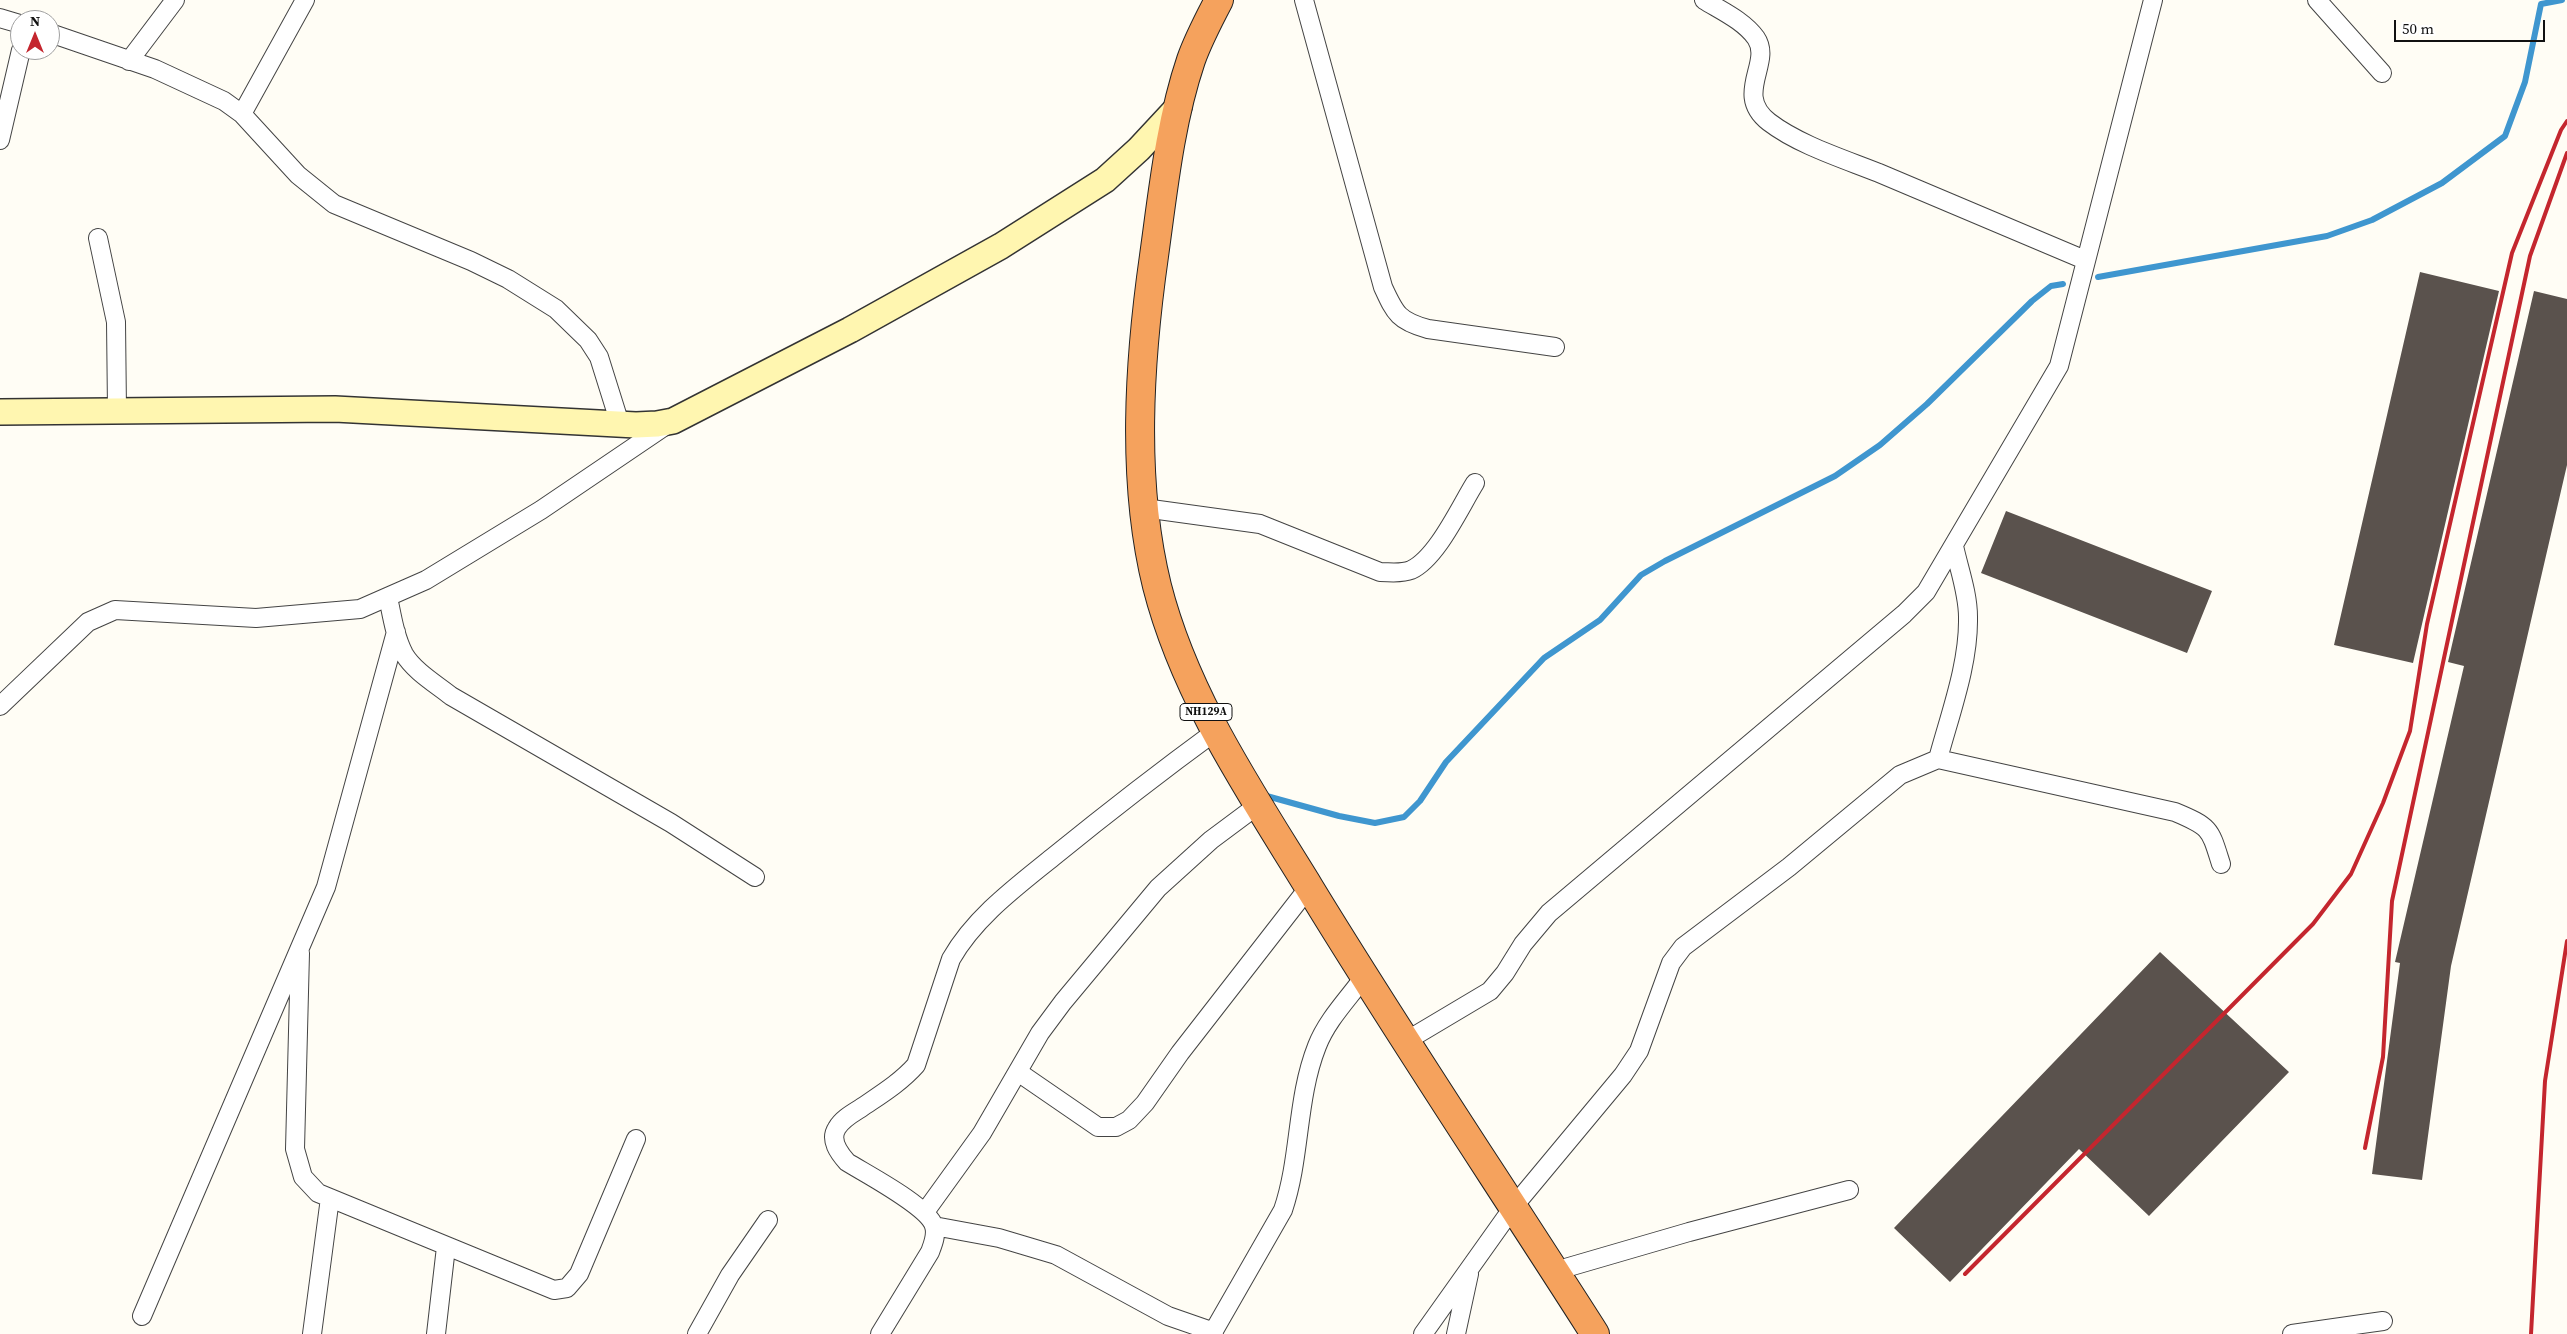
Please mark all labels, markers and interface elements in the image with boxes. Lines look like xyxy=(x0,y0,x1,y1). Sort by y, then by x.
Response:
north arrow xyxy=(10,10,60,60)
scale bar xyxy=(2397,10,2548,42)
text: N xyxy=(30,11,40,31)
text: 50 m xyxy=(2402,18,2434,39)
road number: NH129A xyxy=(1180,704,1232,720)

